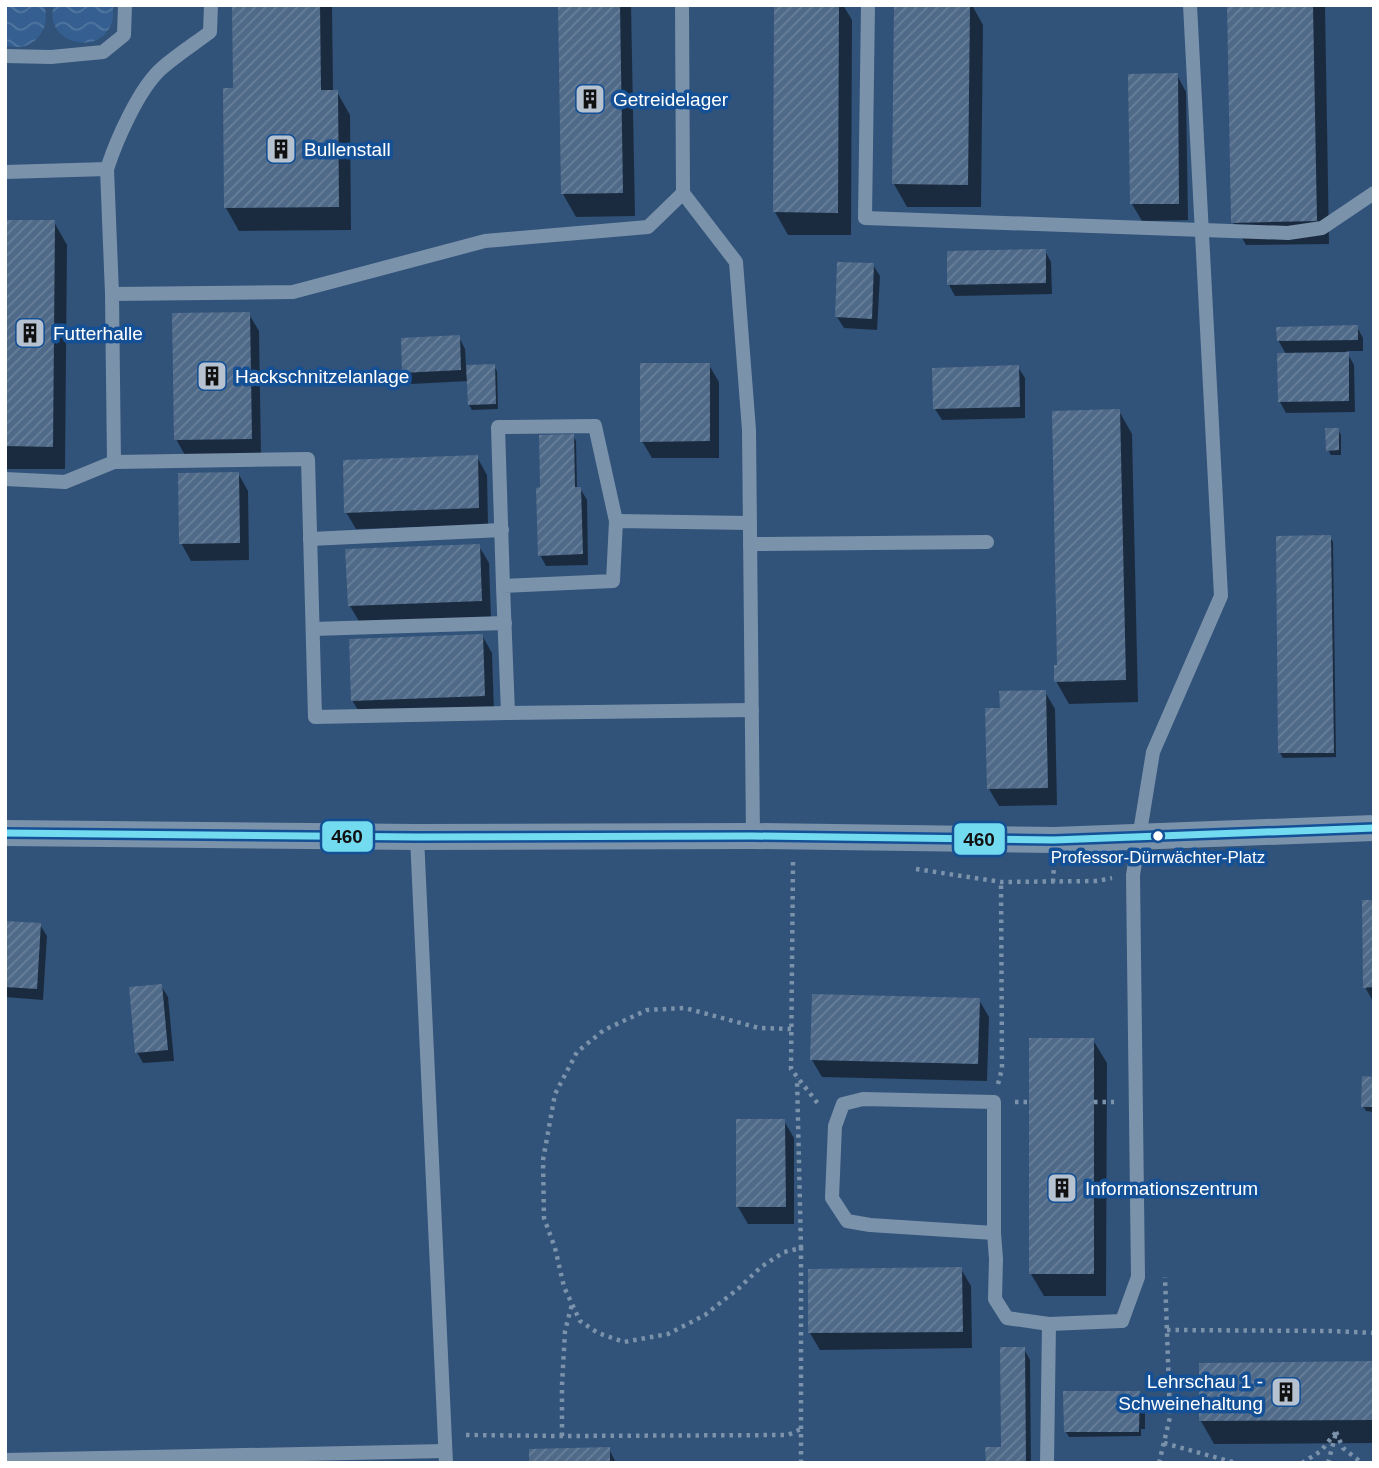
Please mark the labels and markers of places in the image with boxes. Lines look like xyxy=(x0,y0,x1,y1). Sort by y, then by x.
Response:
building icon: Getreidelager xyxy=(573,82,607,116)
place label: Getreidelager xyxy=(613,89,729,110)
building icon: Bullenstall xyxy=(264,132,298,166)
place label: Bullenstall xyxy=(304,139,391,160)
building icon: Futterhalle xyxy=(13,316,47,350)
place label: Futterhalle xyxy=(53,323,143,344)
building icon: Hackschnitzelanlage xyxy=(195,359,229,393)
place label: Hackschnitzelanlage xyxy=(235,366,409,387)
marker: Professor-Dürrwächter-Platz xyxy=(1151,829,1165,843)
place label: Professor-Dürrwächter-Platz xyxy=(1051,848,1265,867)
building icon: Informationszentrum xyxy=(1045,1171,1079,1205)
place label: Informationszentrum xyxy=(1085,1178,1258,1199)
place label: Lehrschau 1 - Schweinehaltung xyxy=(1118,1371,1263,1414)
building icon: Lehrschau 1 - Schweinehaltung xyxy=(1269,1375,1303,1409)

